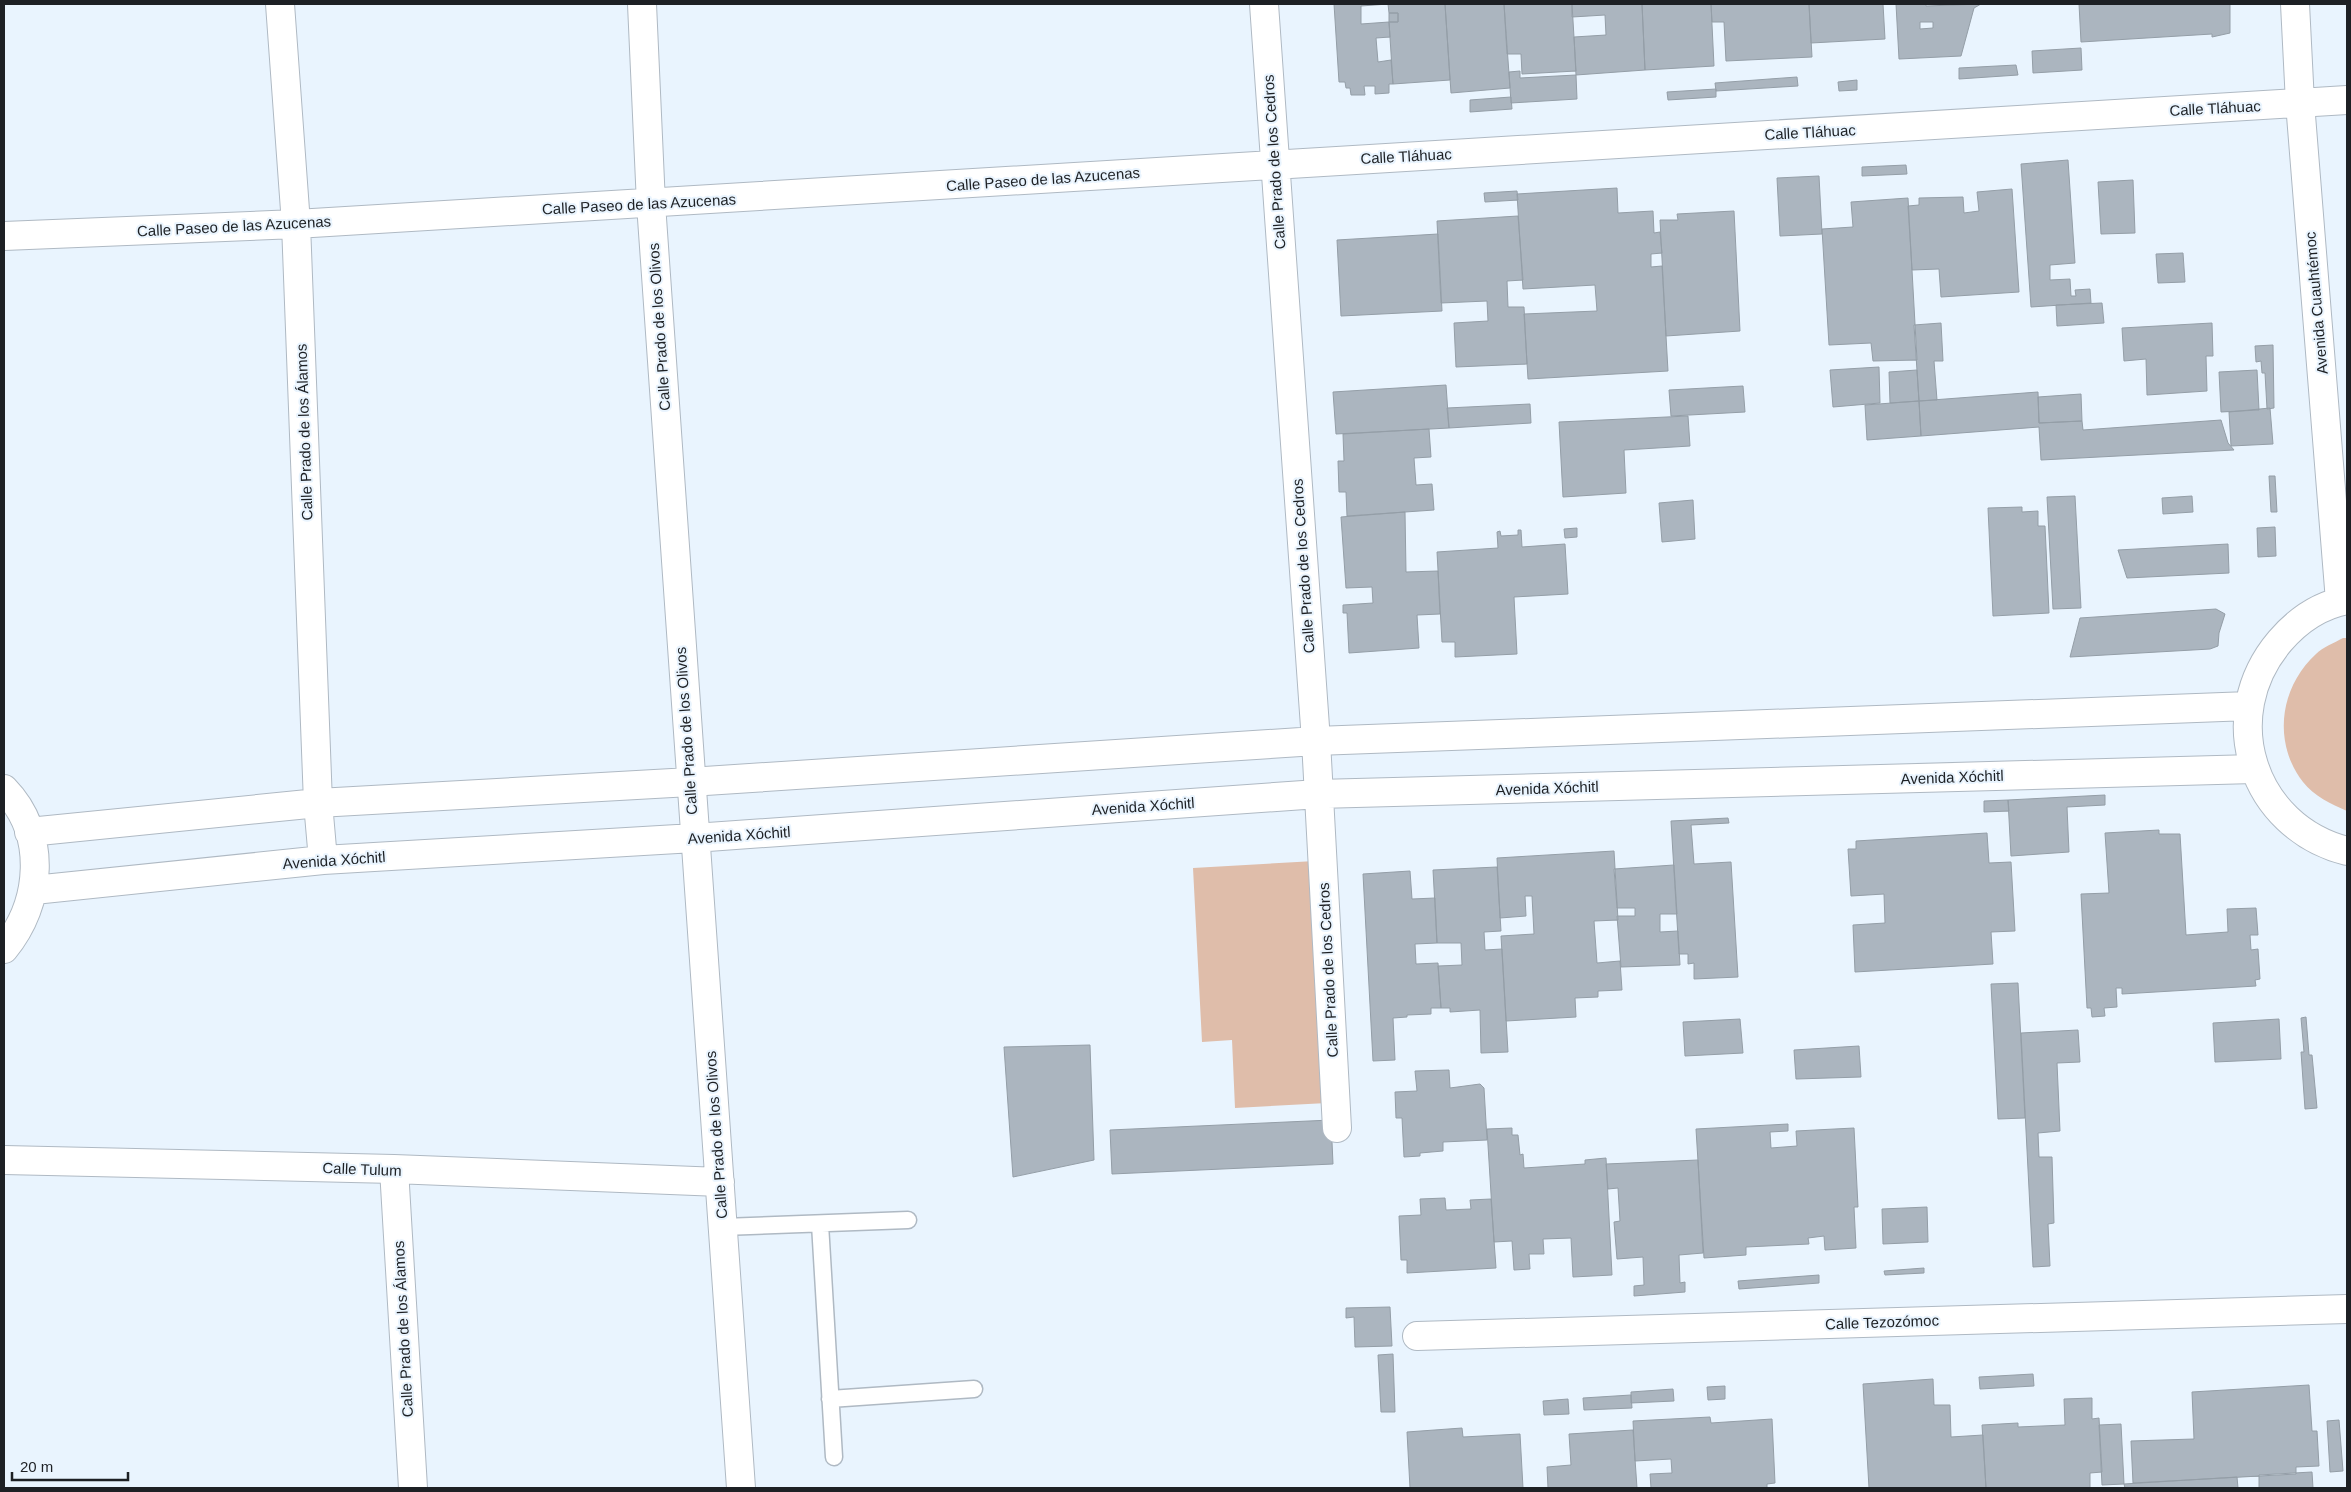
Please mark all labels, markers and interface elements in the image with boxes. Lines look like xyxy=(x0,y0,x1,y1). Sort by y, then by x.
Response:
street label: Calle Prado de los Cedros xyxy=(1259,74,1289,250)
street label: Calle Tláhuac xyxy=(2169,97,2262,119)
street label: Calle Tláhuac xyxy=(1764,121,1857,143)
street label: Calle Tláhuac xyxy=(1360,145,1453,167)
street label: Calle Paseo de las Azucenas xyxy=(945,164,1141,194)
street label: Calle Paseo de las Azucenas xyxy=(542,190,736,218)
street label: Calle Paseo de las Azucenas xyxy=(137,212,331,240)
street label: Avenida Cuauhtémoc xyxy=(2301,230,2331,375)
street label: Calle Prado de los Olivos xyxy=(645,242,673,412)
street label: Calle Prado de los Álamos xyxy=(292,343,316,521)
street label: Calle Prado de los Cedros xyxy=(1288,478,1318,654)
street label: Calle Prado de los Olivos xyxy=(672,646,700,816)
street label: Avenida Xóchitl xyxy=(1900,767,2004,787)
street label: Avenida Xóchitl xyxy=(1495,778,1599,798)
street label: Avenida Xóchitl xyxy=(1091,794,1195,818)
street label: Avenida Xóchitl xyxy=(687,823,791,847)
street label: Avenida Xóchitl xyxy=(282,848,386,872)
street label: Calle Prado de los Cedros xyxy=(1315,882,1341,1058)
street label: Calle Prado de los Olivos xyxy=(702,1050,730,1220)
street label: Calle Tulum xyxy=(322,1159,402,1179)
street label: Calle Prado de los Álamos xyxy=(390,1240,416,1418)
street label: Calle Tezozómoc xyxy=(1825,1311,1940,1332)
scale bar xyxy=(12,1450,129,1482)
text: 20 m xyxy=(20,1458,53,1475)

